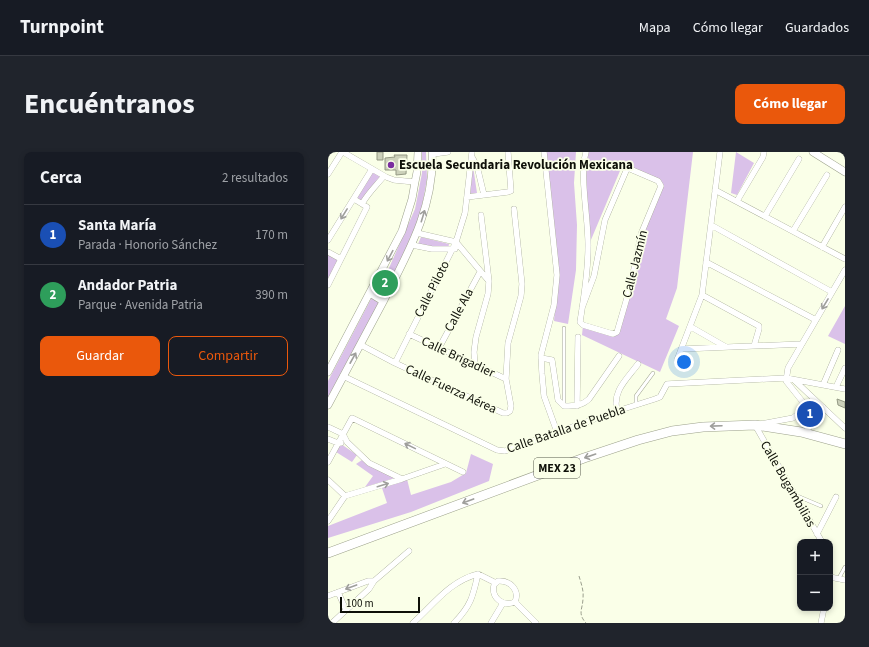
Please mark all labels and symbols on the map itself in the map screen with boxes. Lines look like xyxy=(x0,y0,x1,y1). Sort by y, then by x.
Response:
place label: Escuela Secundaria Revolución Mexicana xyxy=(399,156,633,174)
marker: Escuela Secundaria Revolución Mexicana xyxy=(386,160,396,170)
one-way arrow xyxy=(340,208,348,219)
one-way arrow xyxy=(420,210,427,223)
street label: Calle Jazmín xyxy=(618,228,652,300)
one-way arrow xyxy=(385,250,393,262)
street label: Calle Piloto xyxy=(410,257,454,321)
pin: 2 xyxy=(372,268,398,298)
street label: Calle Ala xyxy=(440,285,478,335)
one-way arrow xyxy=(821,298,829,310)
street label: Calle Brigadier xyxy=(418,332,498,382)
one-way arrow xyxy=(350,352,358,364)
your location xyxy=(674,352,694,372)
street label: Calle Fuerza Aérea xyxy=(402,360,500,418)
pin: 1 xyxy=(797,399,823,429)
street label: Calle Batalla de Puebla xyxy=(504,400,628,458)
one-way arrow xyxy=(710,422,723,430)
street label: Calle Bugambilias xyxy=(756,438,820,531)
one-way arrow xyxy=(404,442,416,449)
one-way arrow xyxy=(584,453,597,460)
road number: MEX 23 xyxy=(534,458,580,478)
one-way arrow xyxy=(376,481,389,488)
one-way arrow xyxy=(462,497,474,505)
one-way arrow xyxy=(345,584,357,592)
scale bar xyxy=(340,595,420,614)

